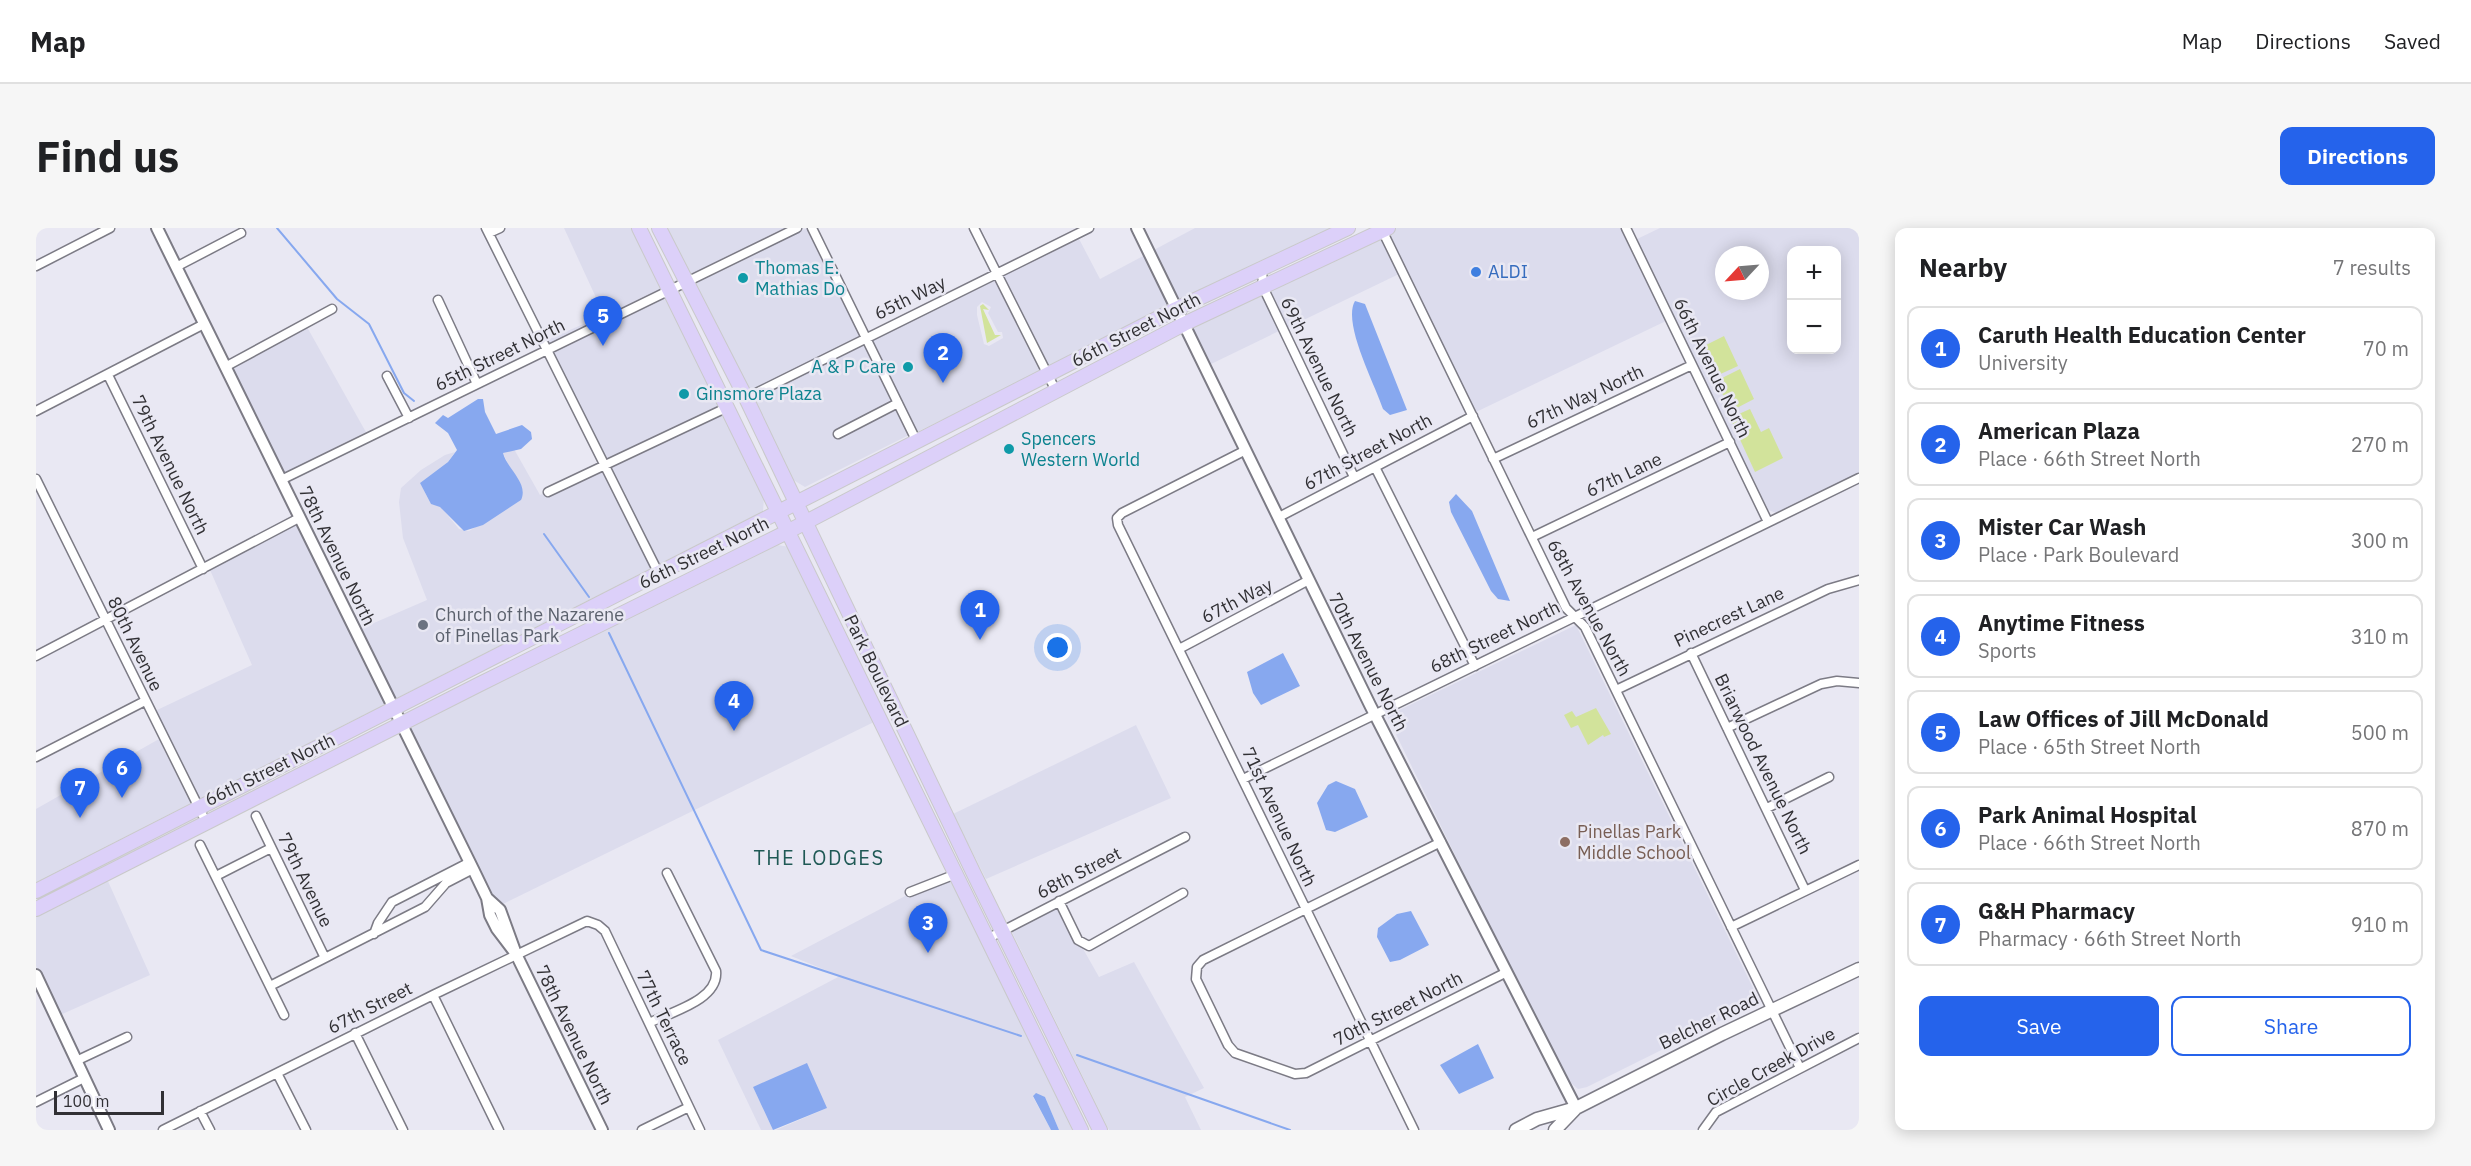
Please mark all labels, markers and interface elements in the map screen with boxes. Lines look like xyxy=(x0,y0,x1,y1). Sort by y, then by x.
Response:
text: Map xyxy=(30,23,86,60)
text: Map xyxy=(2182,27,2222,55)
text: Directions xyxy=(2255,27,2351,55)
text: Saved xyxy=(2384,27,2441,55)
button: Directions xyxy=(2280,127,2435,185)
text: Find us xyxy=(36,129,179,184)
north arrow xyxy=(1715,246,1769,300)
map controls xyxy=(1787,246,1841,354)
button: + xyxy=(1787,246,1841,300)
text: Nearby xyxy=(1919,250,2007,284)
text: 7 results xyxy=(2333,254,2411,281)
place label: Thomas E. Mathias Do xyxy=(755,256,845,300)
place label: ALDI xyxy=(1488,260,1528,283)
marker: ALDI xyxy=(1469,265,1483,279)
street label: 65th Way xyxy=(870,270,949,325)
marker: Thomas E. Mathias Do xyxy=(736,271,750,285)
street label: 66th Street North xyxy=(1067,287,1204,372)
street label: 69th Avenue North xyxy=(1276,293,1363,440)
street label: 66th Avenue North xyxy=(1669,294,1756,441)
pin: 5 xyxy=(584,296,622,346)
button: − xyxy=(1787,300,1841,354)
street label: 65th Street North xyxy=(431,313,569,396)
text: Caruth Health Education Center xyxy=(1978,320,2306,349)
pin: 2 xyxy=(924,334,962,383)
text: 1 xyxy=(1935,335,1947,362)
text: 70 m xyxy=(2363,335,2409,362)
text: University xyxy=(1978,349,2068,376)
place label: A & P Care xyxy=(811,355,896,378)
street label: 67th Way North xyxy=(1522,359,1647,434)
marker: A & P Care xyxy=(901,360,915,374)
place label: Ginsmore Plaza xyxy=(696,382,822,405)
marker: Ginsmore Plaza xyxy=(677,387,691,401)
street label: 79th Avenue North xyxy=(127,391,214,538)
street label: 67th Street North xyxy=(1300,408,1436,495)
text: American Plaza xyxy=(1978,416,2140,445)
place label: Spencers Western World xyxy=(1021,427,1140,471)
text: 2 xyxy=(1935,431,1947,458)
text: 270 m xyxy=(2351,431,2409,458)
marker: Spencers Western World xyxy=(1002,442,1016,456)
text: Place · 66th Street North xyxy=(1978,445,2201,472)
street label: 67th Lane xyxy=(1582,447,1666,502)
street label: 78th Avenue North xyxy=(294,482,381,629)
street label: 66th Street North xyxy=(635,511,773,594)
text: Mister Car Wash xyxy=(1978,512,2146,541)
text: 3 xyxy=(1935,527,1947,554)
text: 300 m xyxy=(2351,527,2409,554)
street label: 68th Avenue North xyxy=(1542,535,1637,680)
text: Place · Park Boulevard xyxy=(1978,541,2179,568)
street label: 67th Way xyxy=(1197,573,1276,628)
street label: Pinecrest Lane xyxy=(1670,581,1788,652)
street label: 70th Avenue North xyxy=(1324,588,1413,735)
pin: 1 xyxy=(960,590,1000,640)
street label: 80th Avenue xyxy=(103,593,168,695)
street label: 68th Street North xyxy=(1426,595,1564,678)
place label: Church of the Nazarene of Pinellas Park xyxy=(435,603,624,647)
text: Anytime Fitness xyxy=(1978,608,2145,637)
street label: Park Boulevard xyxy=(839,611,914,731)
marker: Church of the Nazarene of Pinellas Park xyxy=(416,618,430,632)
text: 4 xyxy=(1935,623,1947,650)
text: 310 m xyxy=(2351,623,2409,650)
your location xyxy=(1043,633,1072,662)
text: Sports xyxy=(1978,637,2037,664)
street label: Briarwood Avenue North xyxy=(1710,670,1817,858)
pin: 4 xyxy=(714,682,754,731)
text: Law Offices of Jill McDonald xyxy=(1978,704,2269,733)
text: 5 xyxy=(1935,719,1947,746)
text: 500 m xyxy=(2351,719,2409,746)
street label: 66th Street North xyxy=(201,728,339,811)
text: Place · 65th Street North xyxy=(1978,733,2201,760)
street label: 71st Avenue North xyxy=(1237,743,1322,890)
pin: 6 xyxy=(102,748,142,798)
pin: 7 xyxy=(60,768,99,818)
text: Park Animal Hospital xyxy=(1978,800,2197,829)
text: 6 xyxy=(1935,815,1947,842)
text: 870 m xyxy=(2351,815,2409,842)
place label: Pinellas Park Middle School xyxy=(1577,820,1691,864)
street label: 79th Avenue xyxy=(273,829,338,931)
text: Place · 66th Street North xyxy=(1978,829,2201,856)
marker: Pinellas Park Middle School xyxy=(1558,835,1572,849)
street label: 68th Street xyxy=(1033,841,1125,904)
district label: THE LODGES xyxy=(753,844,885,871)
text: G&H Pharmacy xyxy=(1978,896,2135,925)
pin: 3 xyxy=(908,904,948,953)
text: 7 xyxy=(1935,911,1947,938)
text: 910 m xyxy=(2351,911,2409,938)
text: Pharmacy · 66th Street North xyxy=(1978,925,2241,952)
street label: 78th Avenue North xyxy=(531,961,618,1108)
street label: 77th Terrace xyxy=(632,966,697,1069)
street label: 70th Street North xyxy=(1329,966,1466,1051)
street label: 67th Street xyxy=(324,976,416,1039)
street label: Belcher Road xyxy=(1655,987,1762,1055)
button: Save xyxy=(1919,996,2159,1056)
button: Share xyxy=(2171,996,2411,1056)
street label: Circle Creek Drive xyxy=(1703,1022,1839,1111)
scale bar xyxy=(54,1088,164,1116)
text: 100 m xyxy=(63,1091,110,1111)

